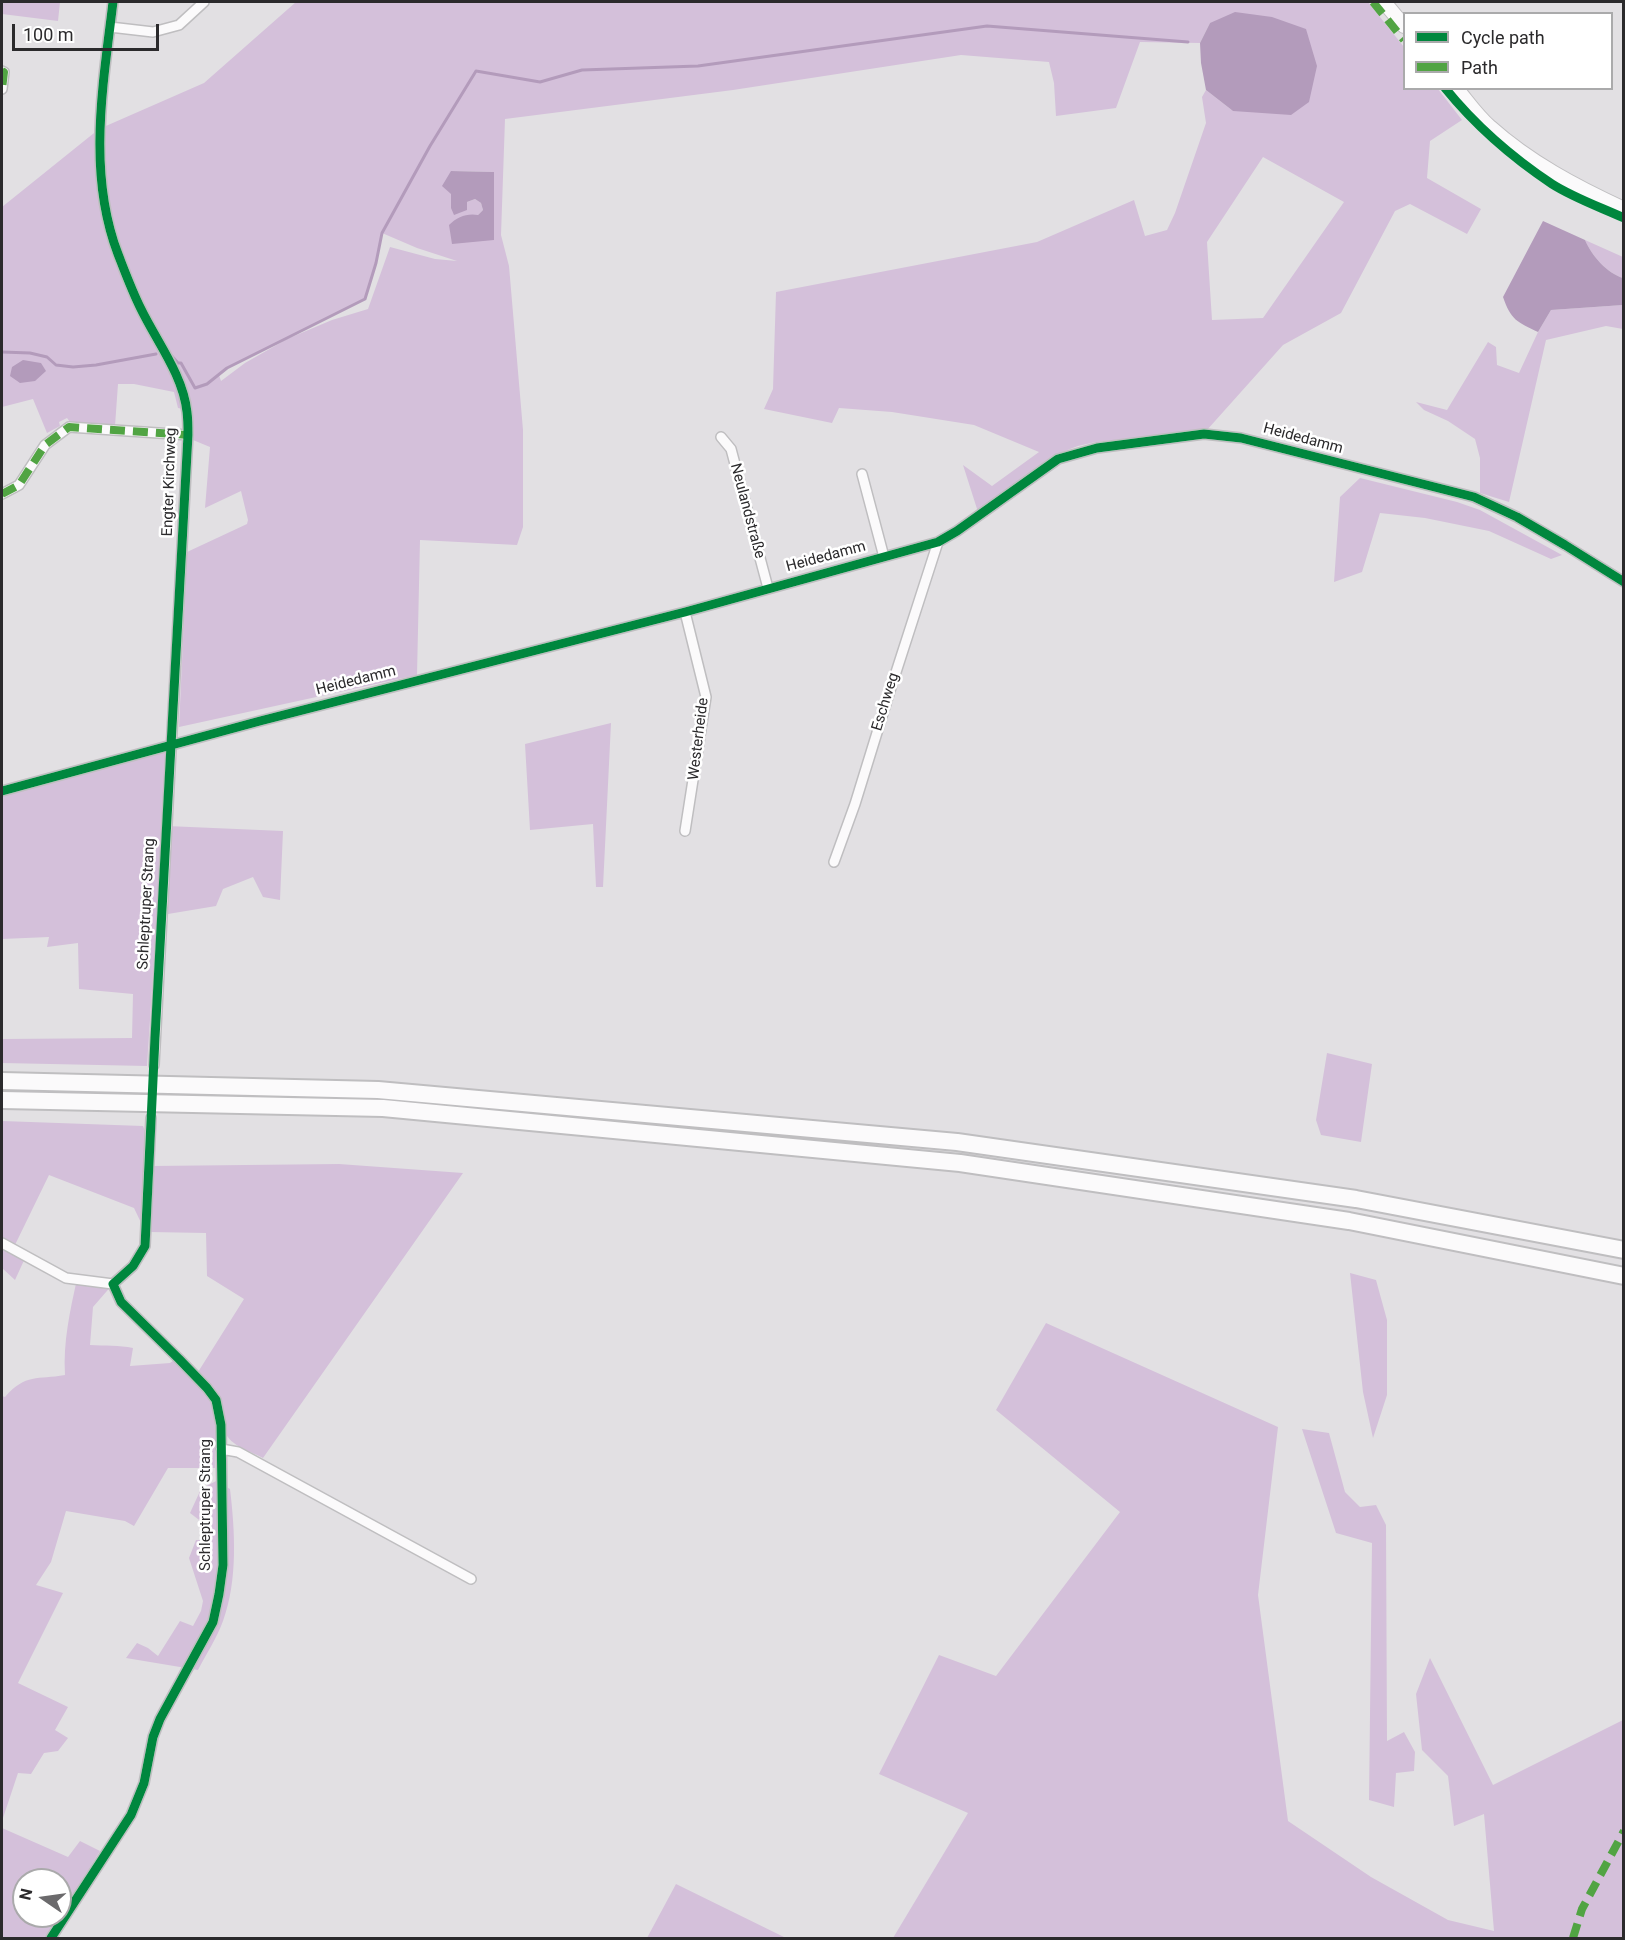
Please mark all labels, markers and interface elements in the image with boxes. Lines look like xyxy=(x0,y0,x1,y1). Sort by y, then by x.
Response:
scale bar xyxy=(15,12,162,50)
legend xyxy=(1403,12,1613,90)
text: 100 m xyxy=(23,24,74,45)
text: Cycle path xyxy=(1461,27,1545,48)
text: Path xyxy=(1461,57,1498,78)
street label: Heidedamm xyxy=(1261,420,1345,458)
street label: Engter Kirchweg xyxy=(159,427,181,537)
street label: Neulandstraße xyxy=(726,461,768,561)
street label: Heidedamm xyxy=(784,538,868,576)
street label: Heidedamm xyxy=(314,662,398,700)
street label: Eschweg xyxy=(869,671,903,733)
street label: Westerheide xyxy=(685,697,713,781)
street label: Schleptruper Strang xyxy=(135,838,159,970)
street label: Schleptruper Strang xyxy=(197,1439,215,1571)
north arrow xyxy=(12,1868,72,1928)
text: N xyxy=(15,1887,36,1902)

